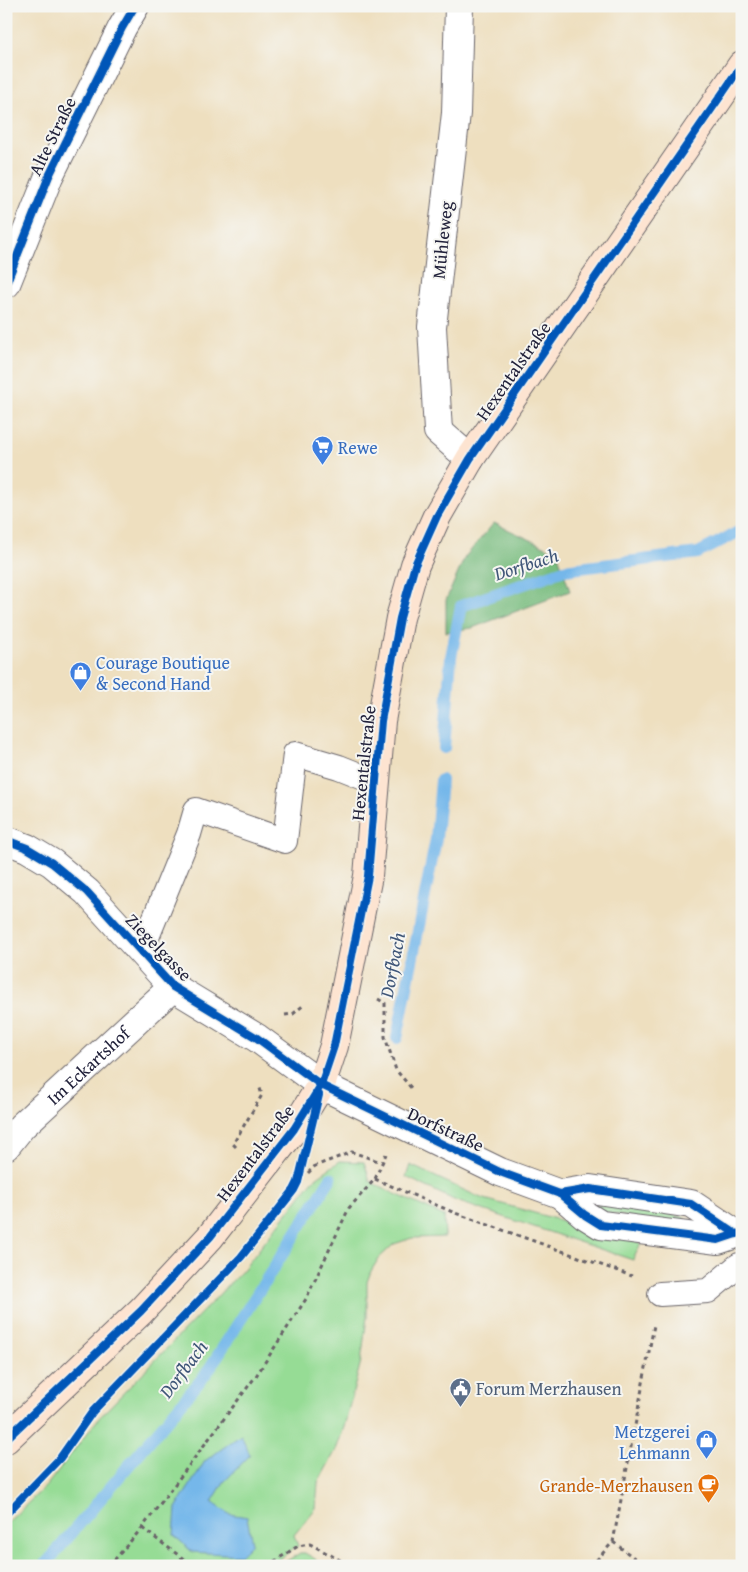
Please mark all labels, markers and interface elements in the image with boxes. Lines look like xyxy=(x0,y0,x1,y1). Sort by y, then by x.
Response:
street label: Alte Straße xyxy=(21,92,83,180)
street label: Mühleweg xyxy=(425,200,460,280)
street label: Hexentalstraße xyxy=(469,316,557,426)
place label: Rewe xyxy=(338,434,378,461)
supermarket icon: Rewe xyxy=(310,435,334,466)
water label: Dorfbach xyxy=(489,540,562,588)
place label: Courage Boutique & Second Hand xyxy=(96,649,230,697)
shop icon: Courage Boutique & Second Hand xyxy=(68,660,92,691)
street label: Hexentalstraße xyxy=(344,704,382,822)
street label: Ziegelgasse xyxy=(120,907,198,987)
water label: Dorfbach xyxy=(372,929,412,1001)
street label: Im Eckartshof xyxy=(40,1019,137,1111)
street label: Hexentalstraße xyxy=(209,1099,301,1207)
street label: Dorfstraße xyxy=(403,1100,489,1158)
water label: Dorfbach xyxy=(151,1334,214,1405)
place label: Forum Merzhausen xyxy=(476,1375,622,1402)
public building icon: Forum Merzhausen xyxy=(448,1376,472,1407)
place label: Metzgerei Lehmann xyxy=(615,1418,690,1466)
shop icon: Metzgerei Lehmann xyxy=(694,1429,718,1460)
place label: Grande-Merzhausen xyxy=(540,1472,693,1499)
cafe icon: Grande-Merzhausen xyxy=(697,1473,721,1504)

